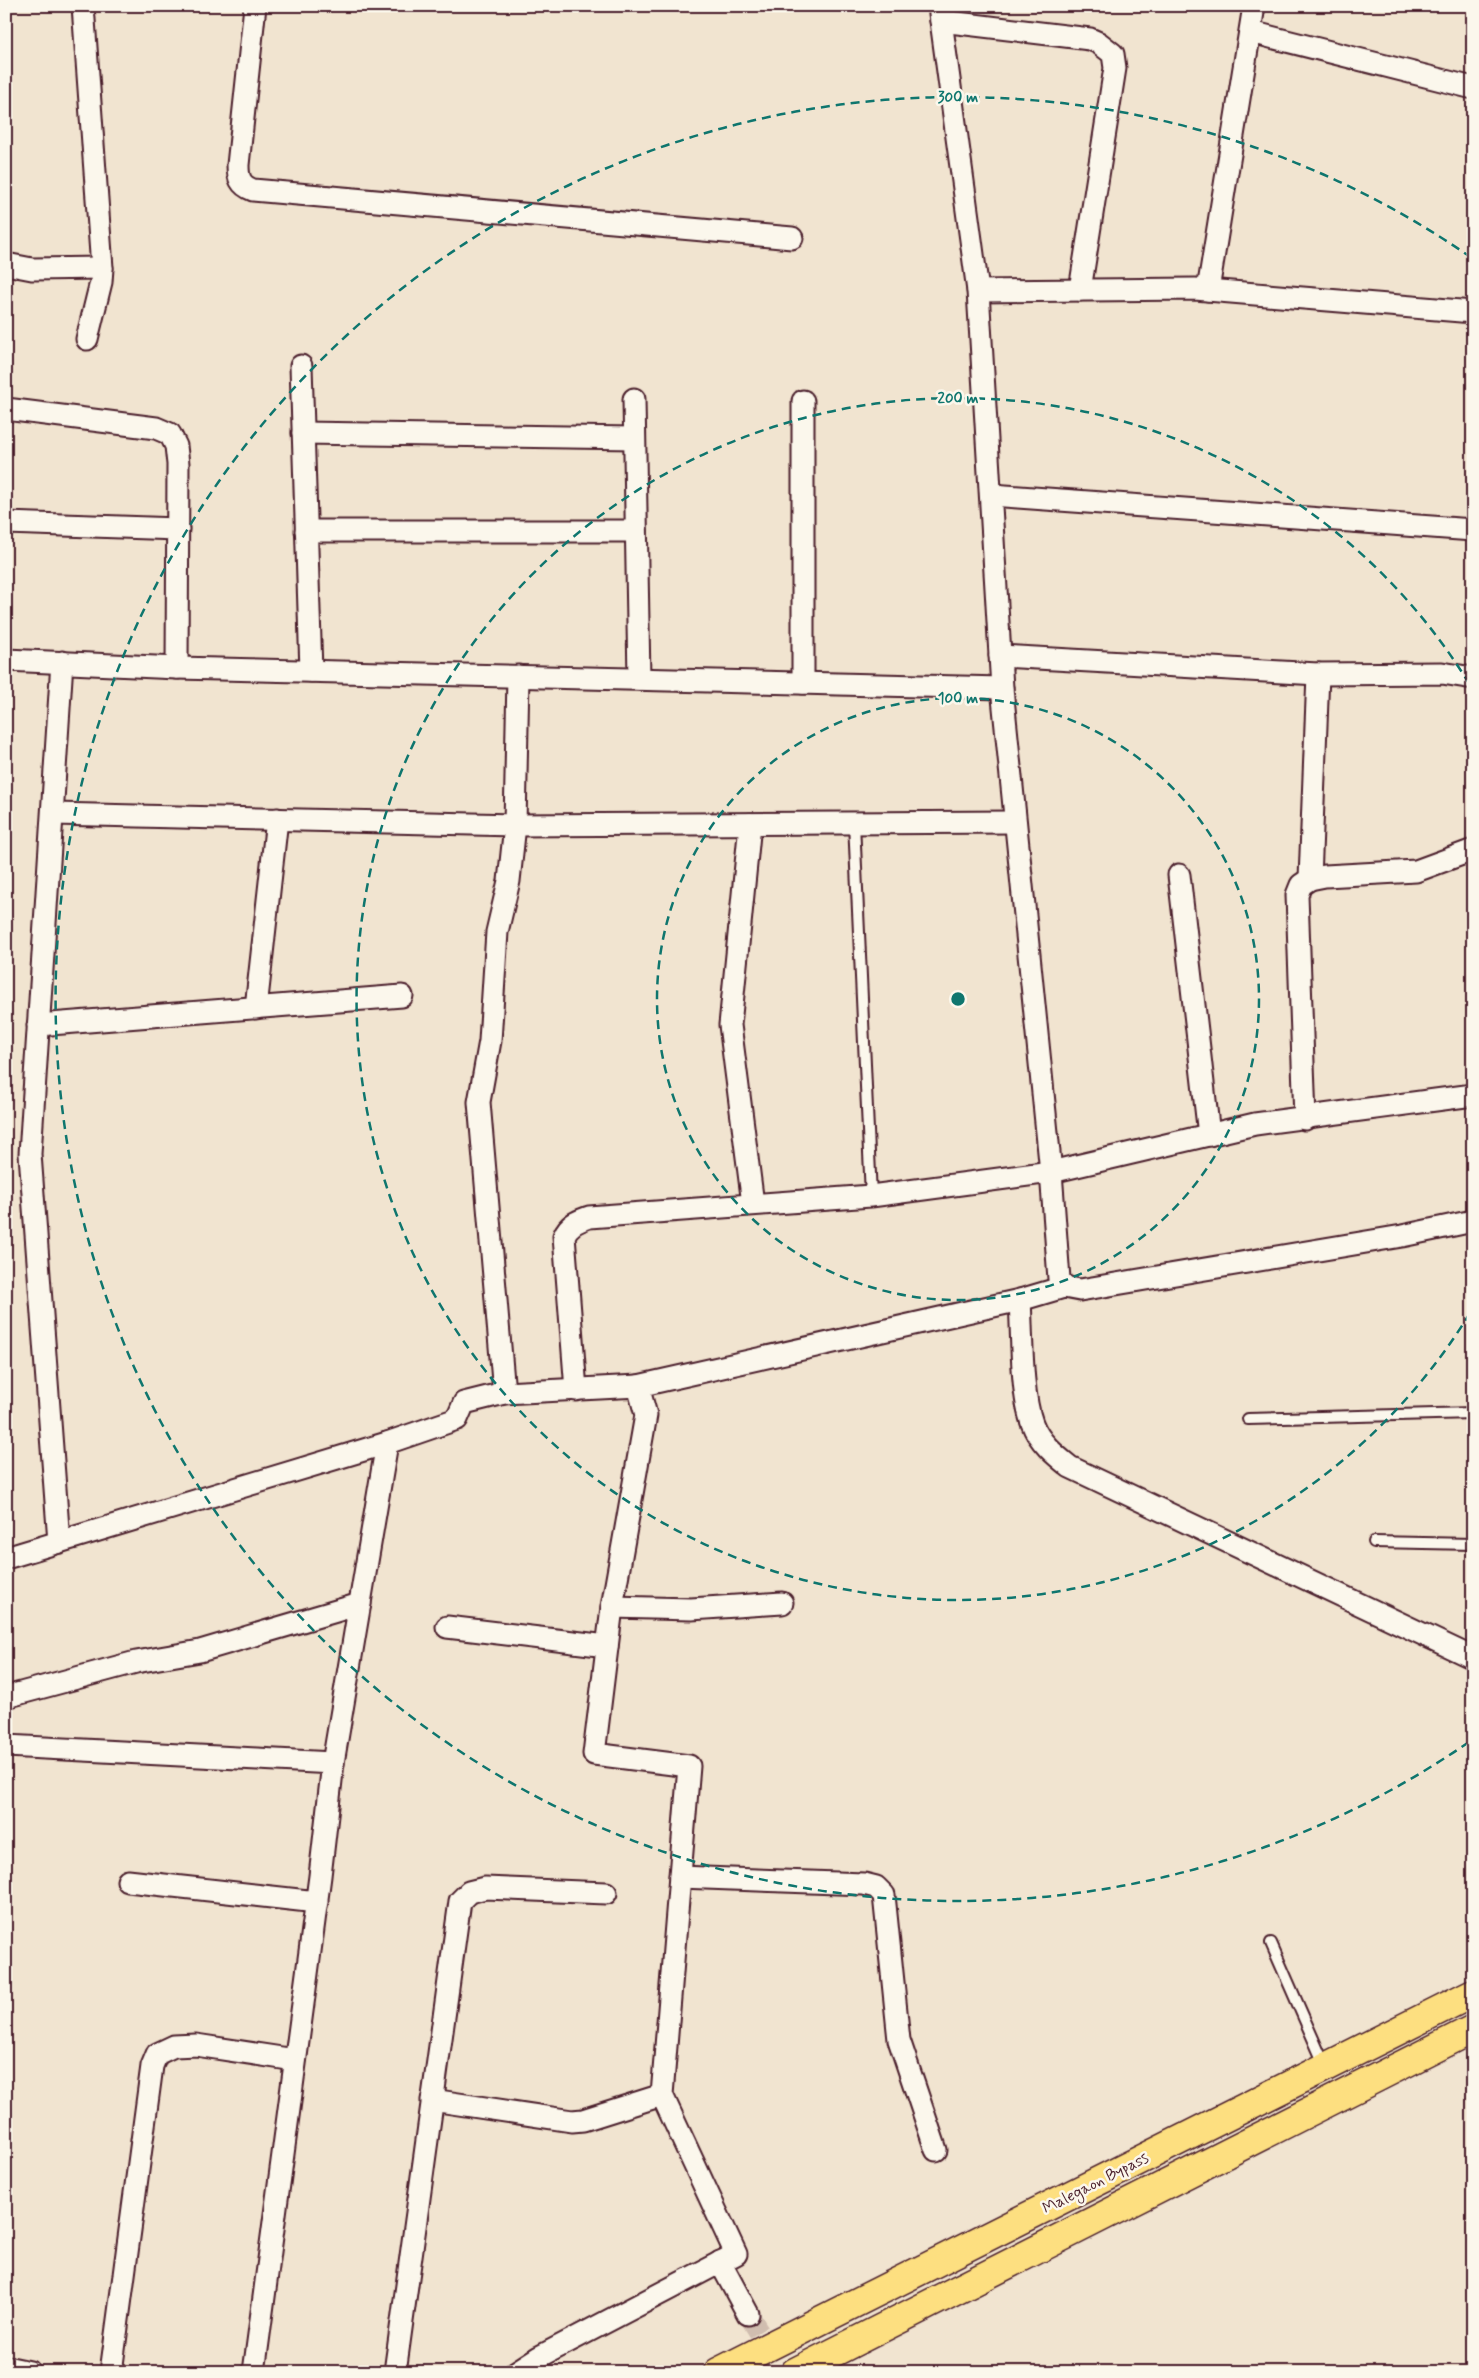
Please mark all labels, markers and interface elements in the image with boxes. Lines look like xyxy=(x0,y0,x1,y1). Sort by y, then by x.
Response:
text: 300 m xyxy=(938,88,978,108)
text: 200 m xyxy=(938,389,979,409)
text: 100 m xyxy=(938,689,978,709)
centre of rings xyxy=(949,990,967,1008)
street label: Malegaon Bypass xyxy=(1039,2148,1153,2220)

